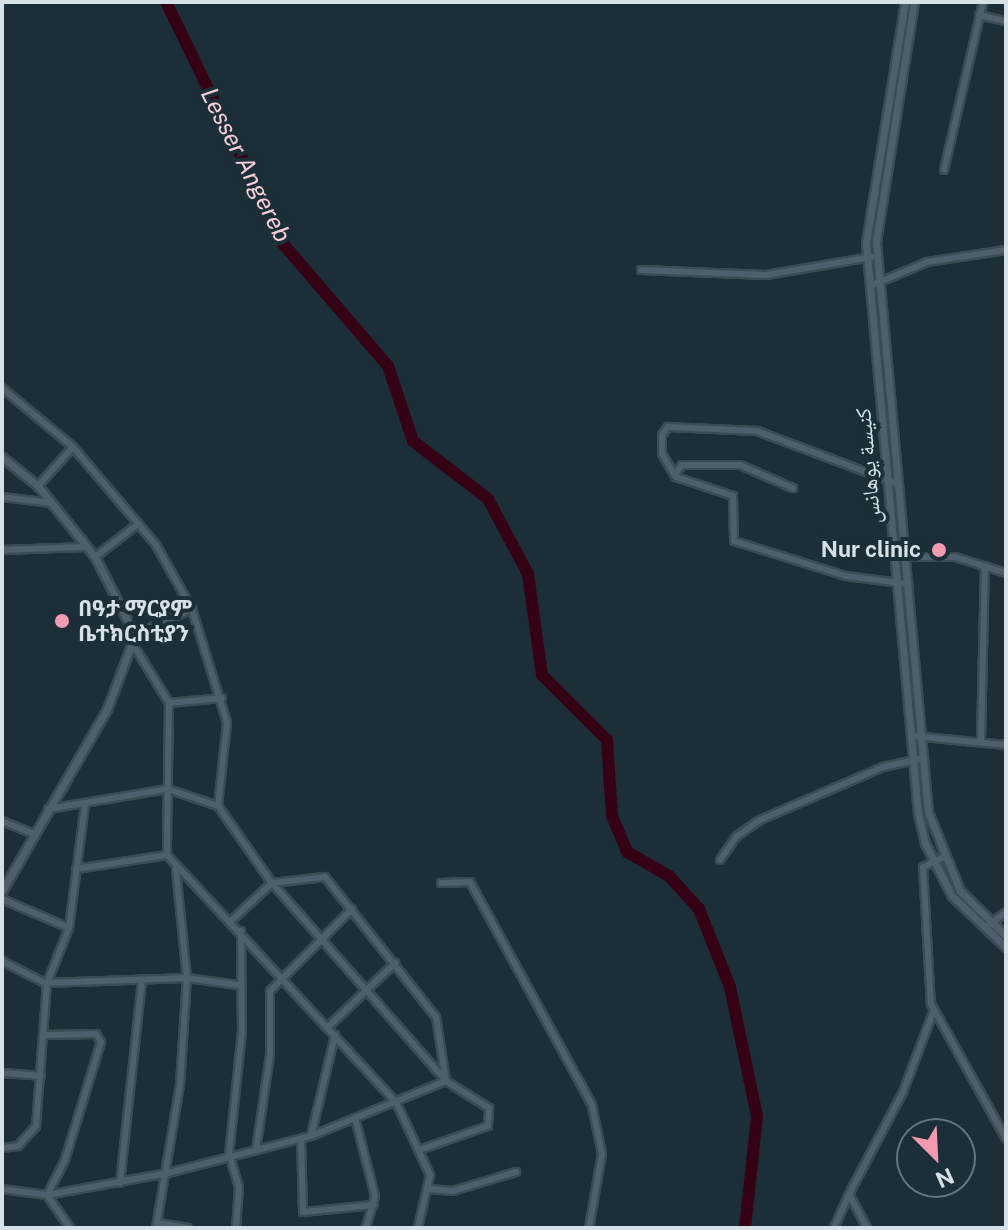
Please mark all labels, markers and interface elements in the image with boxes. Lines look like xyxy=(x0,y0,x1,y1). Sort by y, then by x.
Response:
water label: Lesser Angereb xyxy=(195,83,297,247)
street label: كنيسة يوهانس xyxy=(850,407,886,525)
place label: Nur clinic xyxy=(821,537,921,563)
marker: Nur clinic xyxy=(928,539,950,561)
place label: በዓታ ማርያም ቤተክርስቲያን xyxy=(78,595,192,646)
marker: በዓታ ማርያም ቤተክርስቲያን xyxy=(53,612,71,630)
north arrow xyxy=(896,1118,976,1198)
text: N xyxy=(932,1163,958,1193)

